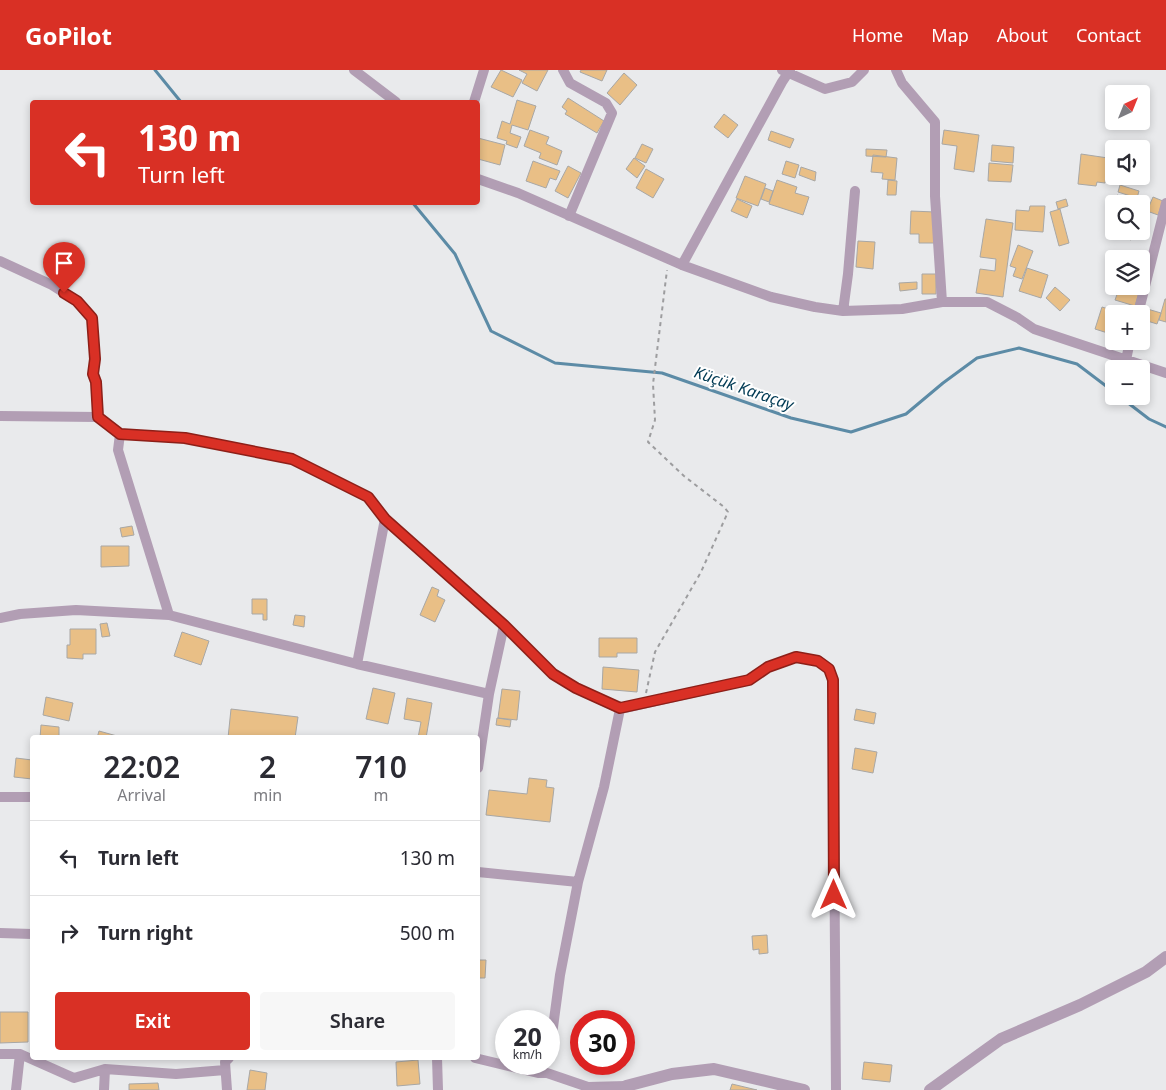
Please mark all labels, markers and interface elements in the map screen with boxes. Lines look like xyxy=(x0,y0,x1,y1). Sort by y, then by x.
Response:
text: GoPilot xyxy=(25,19,112,52)
text: Home xyxy=(852,23,903,47)
text: Map xyxy=(931,23,969,47)
text: About xyxy=(997,23,1048,47)
text: Contact xyxy=(1076,23,1141,47)
north arrow xyxy=(1105,85,1150,130)
map controls xyxy=(1105,85,1150,405)
text: 130 m xyxy=(138,114,241,161)
icon: left xyxy=(55,120,120,185)
button: sound xyxy=(1105,140,1150,185)
text: Turn left xyxy=(138,159,225,189)
button: search xyxy=(1105,195,1150,240)
pin xyxy=(43,242,85,293)
icon: arrive xyxy=(50,249,78,277)
button: layers xyxy=(1105,250,1150,295)
button: + xyxy=(1105,305,1150,350)
button: − xyxy=(1105,360,1150,405)
water label: Küçük Karaçay xyxy=(691,361,798,416)
text: 22:02 xyxy=(103,746,180,787)
text: 2 xyxy=(259,746,276,787)
text: 710 xyxy=(355,746,407,787)
text: Arrival xyxy=(117,784,166,806)
text: min xyxy=(253,784,282,806)
text: m xyxy=(374,784,389,806)
icon: left xyxy=(55,844,83,872)
text: Turn left xyxy=(98,845,179,871)
text: 130 m xyxy=(400,845,455,871)
position arrow xyxy=(807,868,859,920)
icon: right xyxy=(55,919,83,947)
text: Turn right xyxy=(98,920,193,946)
text: 500 m xyxy=(400,920,455,946)
button: Exit xyxy=(55,992,250,1050)
button: Share xyxy=(260,992,455,1050)
speed limit sign: 30 xyxy=(570,1010,635,1075)
text: 20 xyxy=(513,1019,542,1053)
text: km/h xyxy=(513,1046,542,1063)

